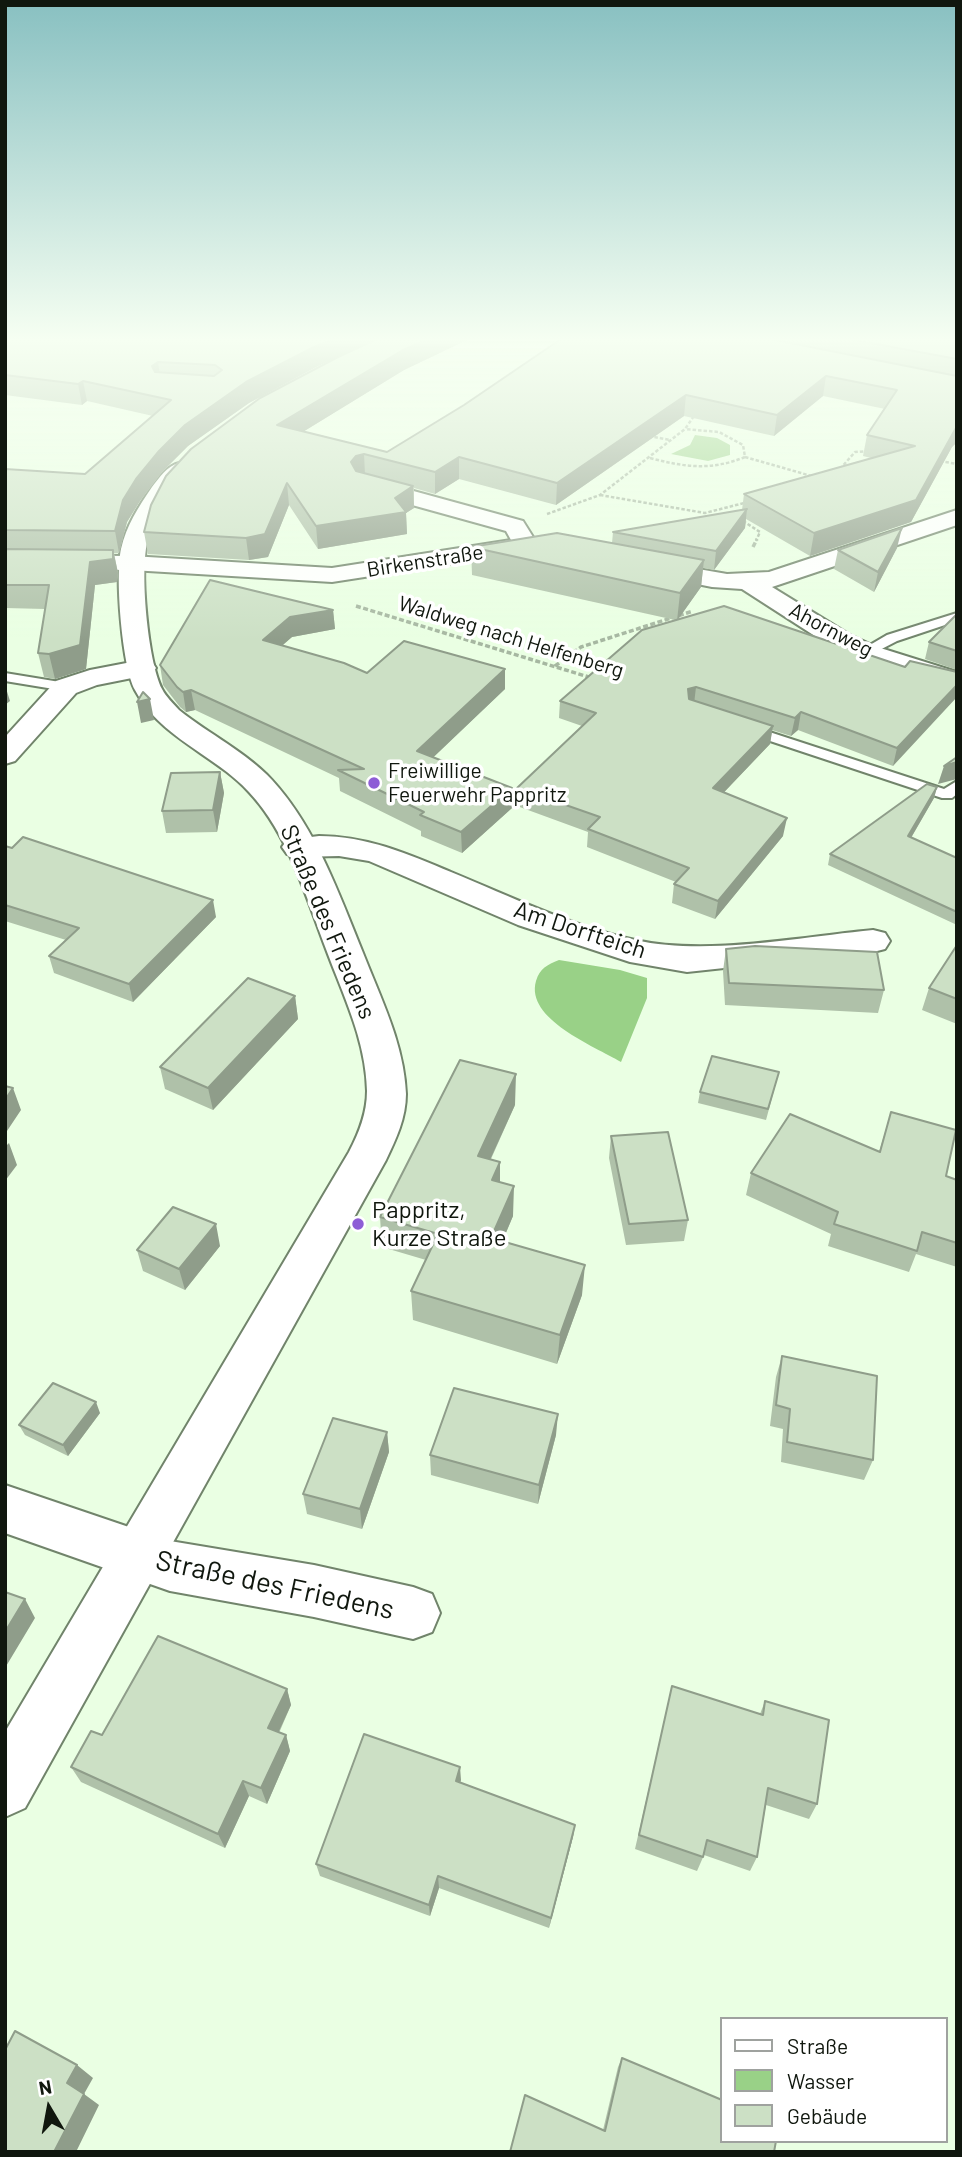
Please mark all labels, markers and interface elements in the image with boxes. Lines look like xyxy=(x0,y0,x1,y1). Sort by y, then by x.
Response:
street label: Birkenstraße xyxy=(365,539,485,583)
street label: Waldweg nach Helfenberg xyxy=(395,591,627,683)
street label: Ahornweg xyxy=(785,597,877,663)
place label: Freiwillige Feuerwehr Pappritz xyxy=(388,758,566,808)
marker: Freiwillige Feuerwehr Pappritz xyxy=(366,775,382,791)
street label: Straße des Friedens xyxy=(274,821,382,1023)
street label: Am Dorfteich xyxy=(510,895,650,965)
place label: Pappritz, Kurze Straße xyxy=(372,1196,506,1252)
marker: Pappritz, Kurze Straße xyxy=(350,1216,366,1232)
street label: Straße des Friedens xyxy=(153,1543,397,1627)
legend xyxy=(720,2017,948,2143)
text: Straße xyxy=(787,2033,848,2058)
text: Wasser xyxy=(787,2068,854,2093)
north arrow xyxy=(14,2073,84,2143)
text: N xyxy=(37,2074,53,2099)
text: Gebäude xyxy=(787,2103,867,2128)

